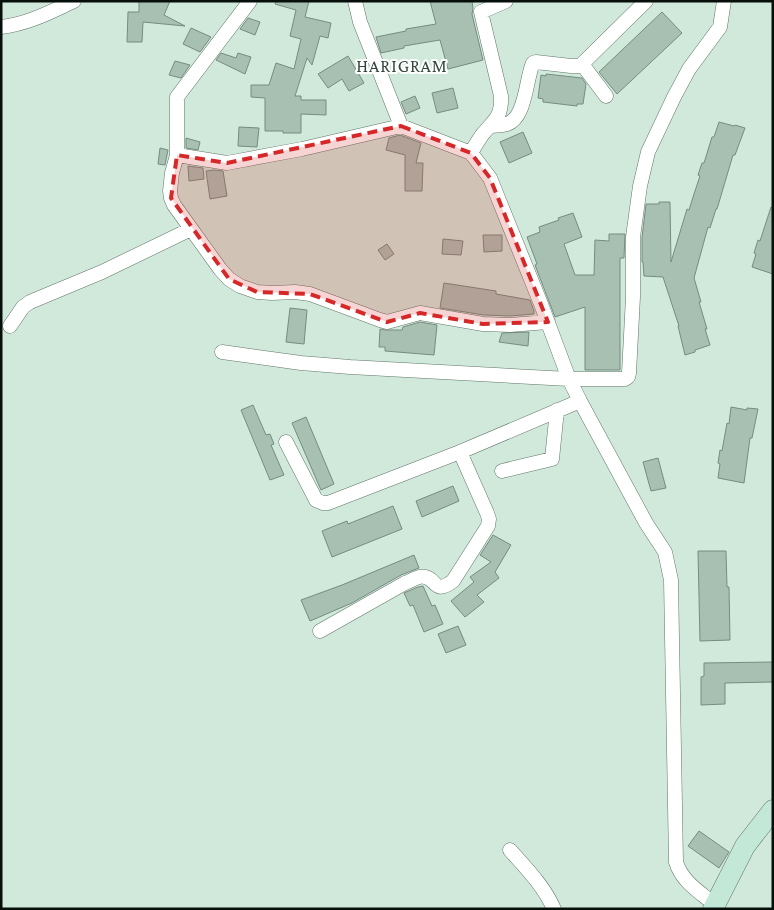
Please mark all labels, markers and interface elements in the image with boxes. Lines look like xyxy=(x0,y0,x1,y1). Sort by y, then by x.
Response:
district label: HARIGRAM xyxy=(356,56,448,76)

